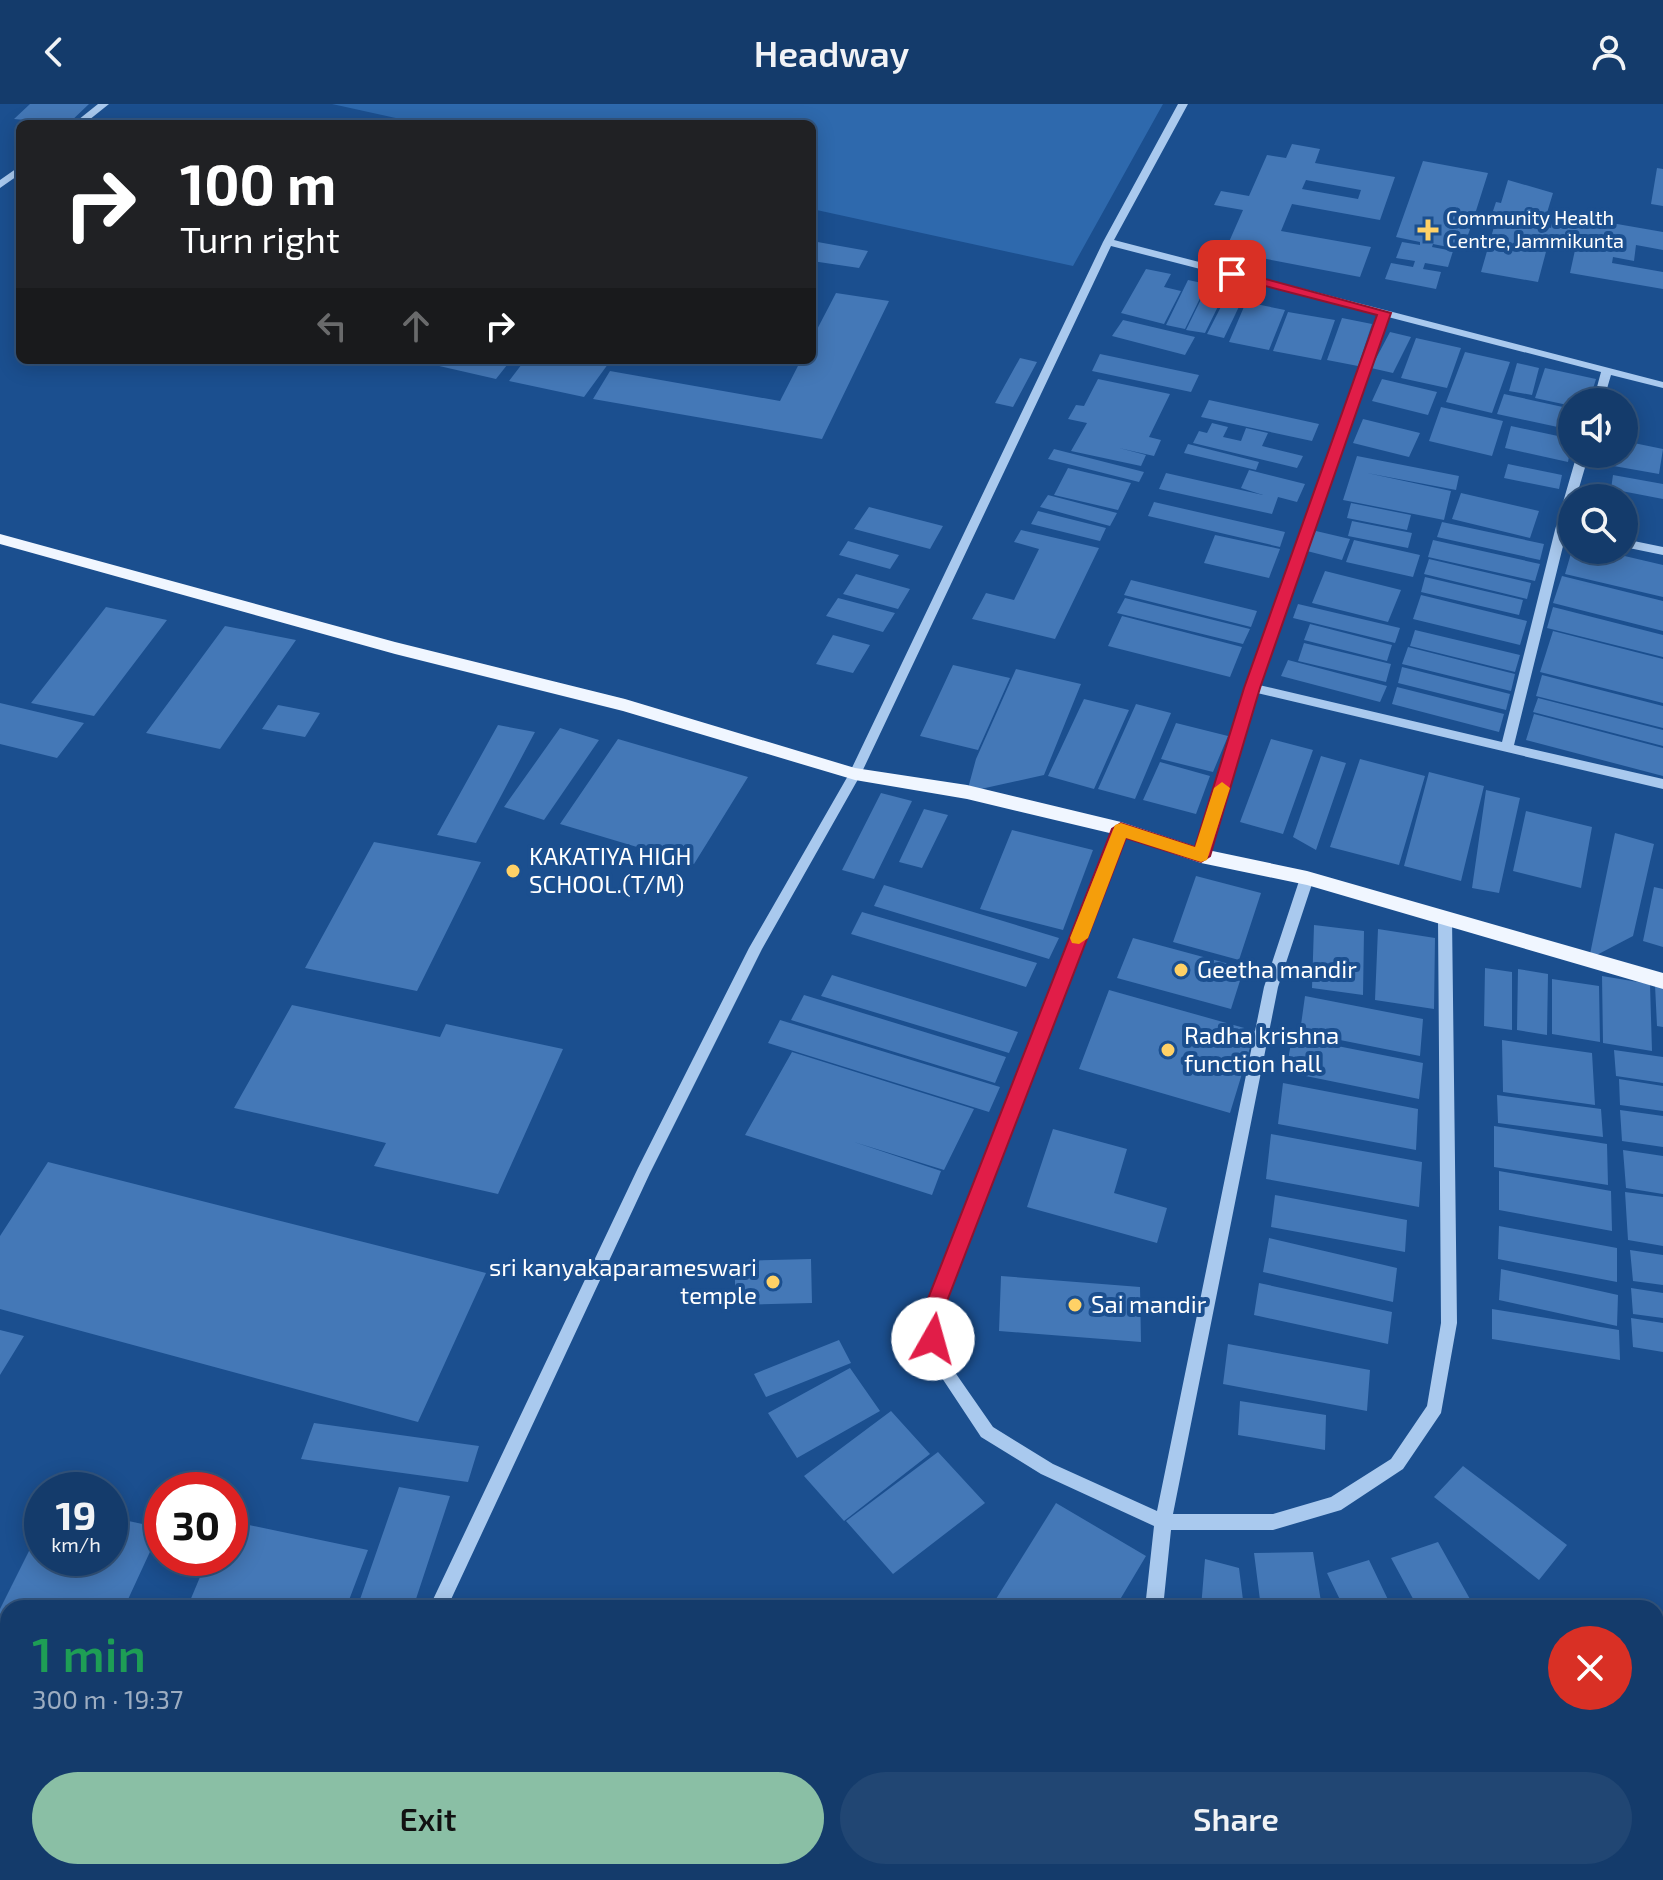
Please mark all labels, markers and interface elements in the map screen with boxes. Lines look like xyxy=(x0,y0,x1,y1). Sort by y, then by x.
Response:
icon: back xyxy=(32,30,76,74)
icon: person xyxy=(1587,30,1631,74)
text: Headway xyxy=(754,31,909,74)
text: 100 m xyxy=(180,149,336,216)
icon: right xyxy=(48,152,152,256)
place label: Community Health Centre, Jammikunta xyxy=(1446,205,1624,252)
text: Turn right xyxy=(180,217,340,260)
marker: Community Health Centre, Jammikunta xyxy=(1417,219,1439,241)
pin xyxy=(1198,240,1266,308)
icon: arrive xyxy=(1210,252,1254,296)
icon: left xyxy=(310,304,354,348)
icon: ahead xyxy=(394,304,438,348)
icon: right xyxy=(478,304,522,348)
map controls xyxy=(1558,388,1638,564)
button: sound xyxy=(1558,388,1638,468)
button: search xyxy=(1558,484,1638,564)
place label: KAKATIYA HIGH SCHOOL.(T/M) xyxy=(529,841,692,898)
marker: KAKATIYA HIGH SCHOOL.(T/M) xyxy=(504,862,522,880)
place label: Geetha mandir xyxy=(1197,954,1357,983)
marker: Geetha mandir xyxy=(1172,961,1190,979)
place label: Radha krishna function hall xyxy=(1184,1020,1339,1077)
marker: Radha krishna function hall xyxy=(1159,1041,1177,1059)
place label: sri kanyakaparameswari temple xyxy=(489,1252,757,1309)
marker: sri kanyakaparameswari temple xyxy=(764,1273,782,1291)
place label: Sai mandir xyxy=(1091,1289,1207,1318)
marker: Sai mandir xyxy=(1066,1296,1084,1314)
position arrow xyxy=(891,1297,975,1381)
speed limit sign: 30 xyxy=(144,1472,248,1576)
text: 19 xyxy=(56,1490,96,1538)
text: km/h xyxy=(51,1532,101,1556)
text: 1 min xyxy=(32,1624,146,1682)
button: close xyxy=(1548,1626,1632,1710)
text: 300 m · 19:37 xyxy=(32,1683,183,1714)
button: Exit xyxy=(32,1772,824,1864)
button: Share xyxy=(840,1772,1632,1864)

